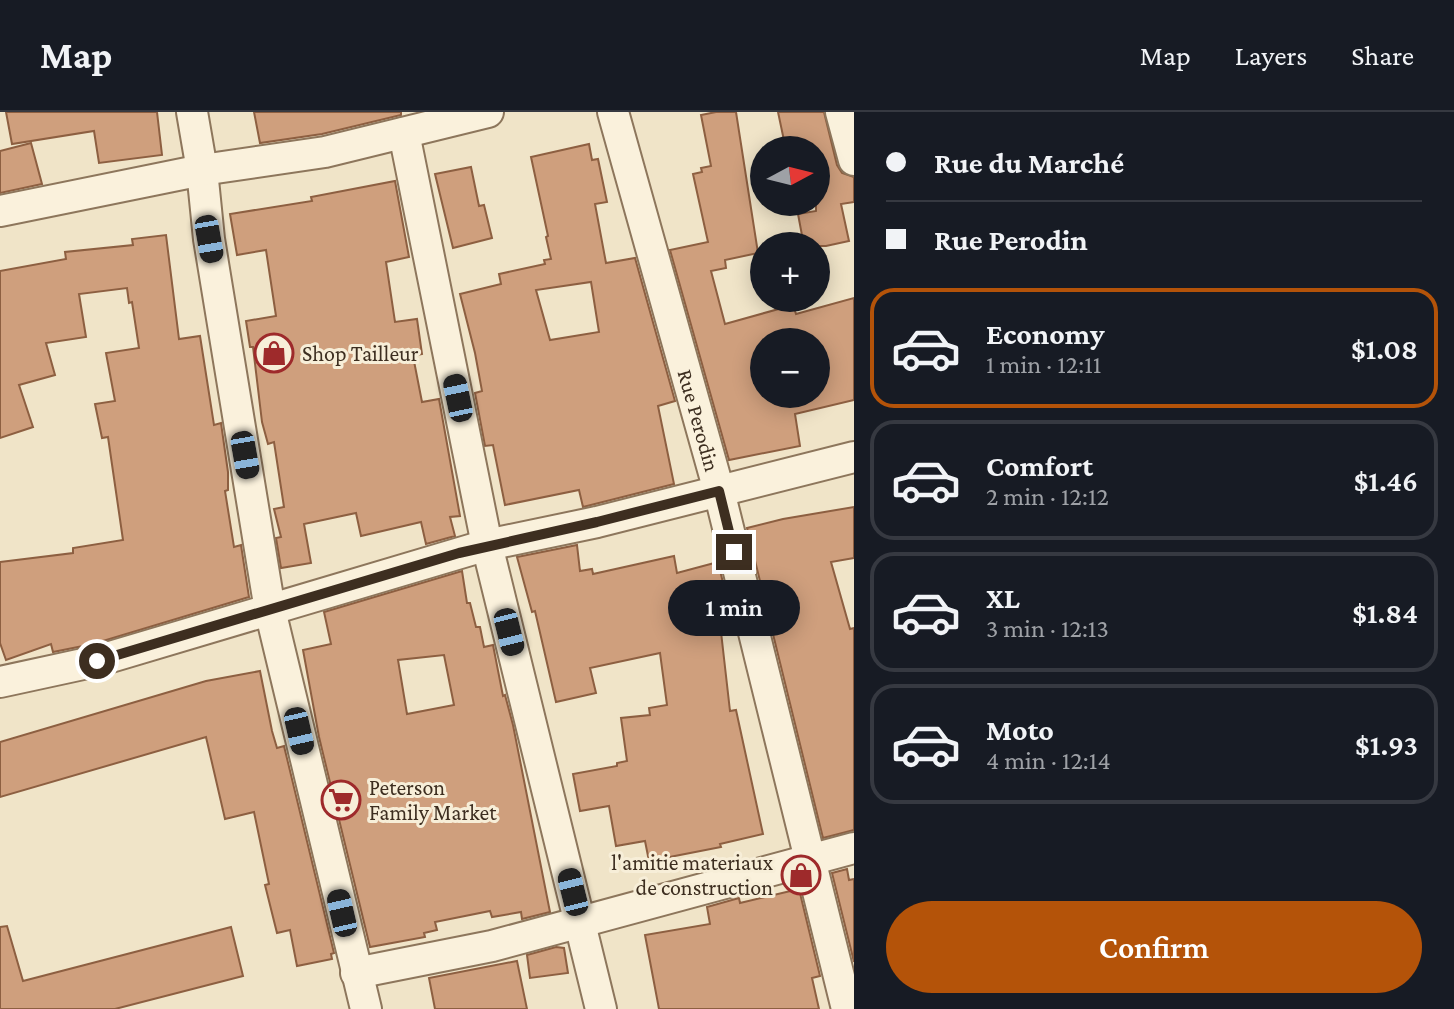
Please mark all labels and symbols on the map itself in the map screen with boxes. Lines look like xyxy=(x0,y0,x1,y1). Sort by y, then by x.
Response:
north arrow xyxy=(750,136,830,216)
car xyxy=(193,213,225,265)
shop icon: Shop Tailleur xyxy=(253,332,295,374)
place label: Shop Tailleur xyxy=(302,341,419,366)
street label: Rue Perodin xyxy=(673,366,725,474)
car xyxy=(441,372,475,424)
car xyxy=(229,429,261,481)
route end xyxy=(716,534,752,570)
callout: 1 min xyxy=(668,580,800,636)
car xyxy=(492,606,526,658)
route start xyxy=(79,643,115,679)
car xyxy=(282,705,316,757)
place label: Peterson Family Market xyxy=(369,775,497,825)
supermarket icon: Peterson Family Market xyxy=(320,779,362,821)
place label: l'amitie materiaux de construction xyxy=(611,850,773,900)
shop icon: l'amitie materiaux de construction xyxy=(780,854,822,896)
car xyxy=(556,866,590,918)
car xyxy=(325,887,359,939)

